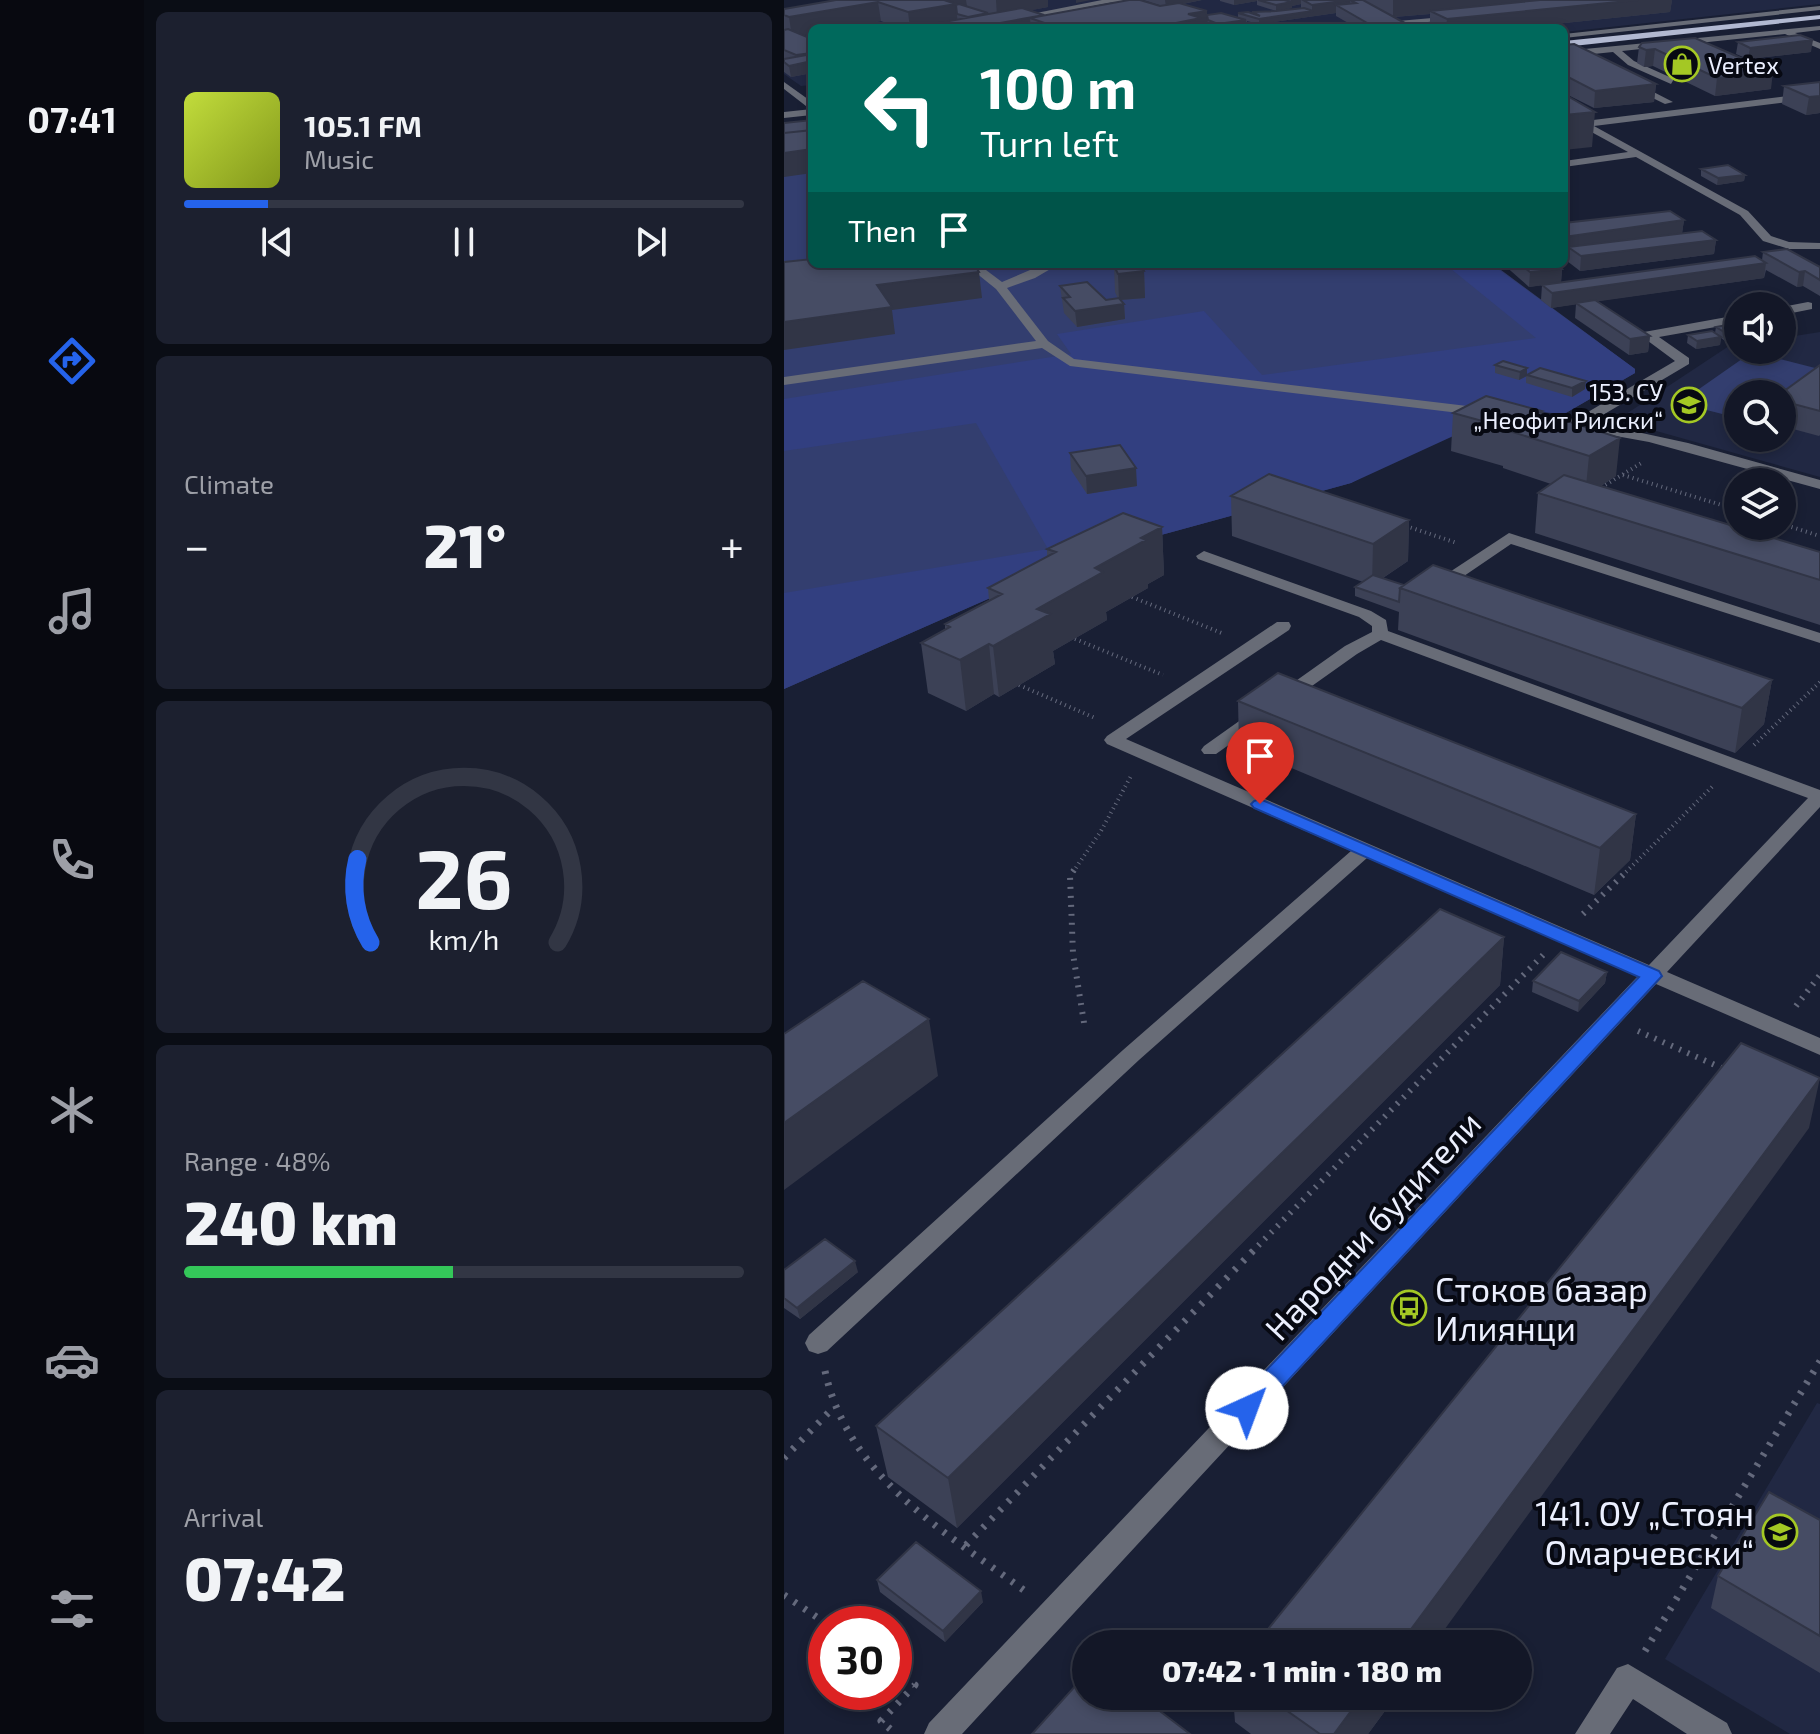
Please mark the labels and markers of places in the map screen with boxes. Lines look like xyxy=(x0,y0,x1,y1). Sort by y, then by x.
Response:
shop icon: Vertex xyxy=(1663,45,1701,83)
place label: Vertex xyxy=(1708,50,1779,79)
place label: 153. СУ „Неофит Рилски“ xyxy=(1473,377,1663,434)
school or university icon: 153. СУ „Неофит Рилски“ xyxy=(1670,386,1708,424)
pin xyxy=(1226,722,1294,804)
place label: Стоков базар Илиянци xyxy=(1435,1268,1648,1348)
bus stop icon: Стоков базар Илиянци xyxy=(1390,1289,1428,1327)
place label: 141. ОУ „Стоян Омарчевски“ xyxy=(1535,1492,1754,1572)
school or university icon: 141. ОУ „Стоян Омарчевски“ xyxy=(1761,1513,1799,1551)

